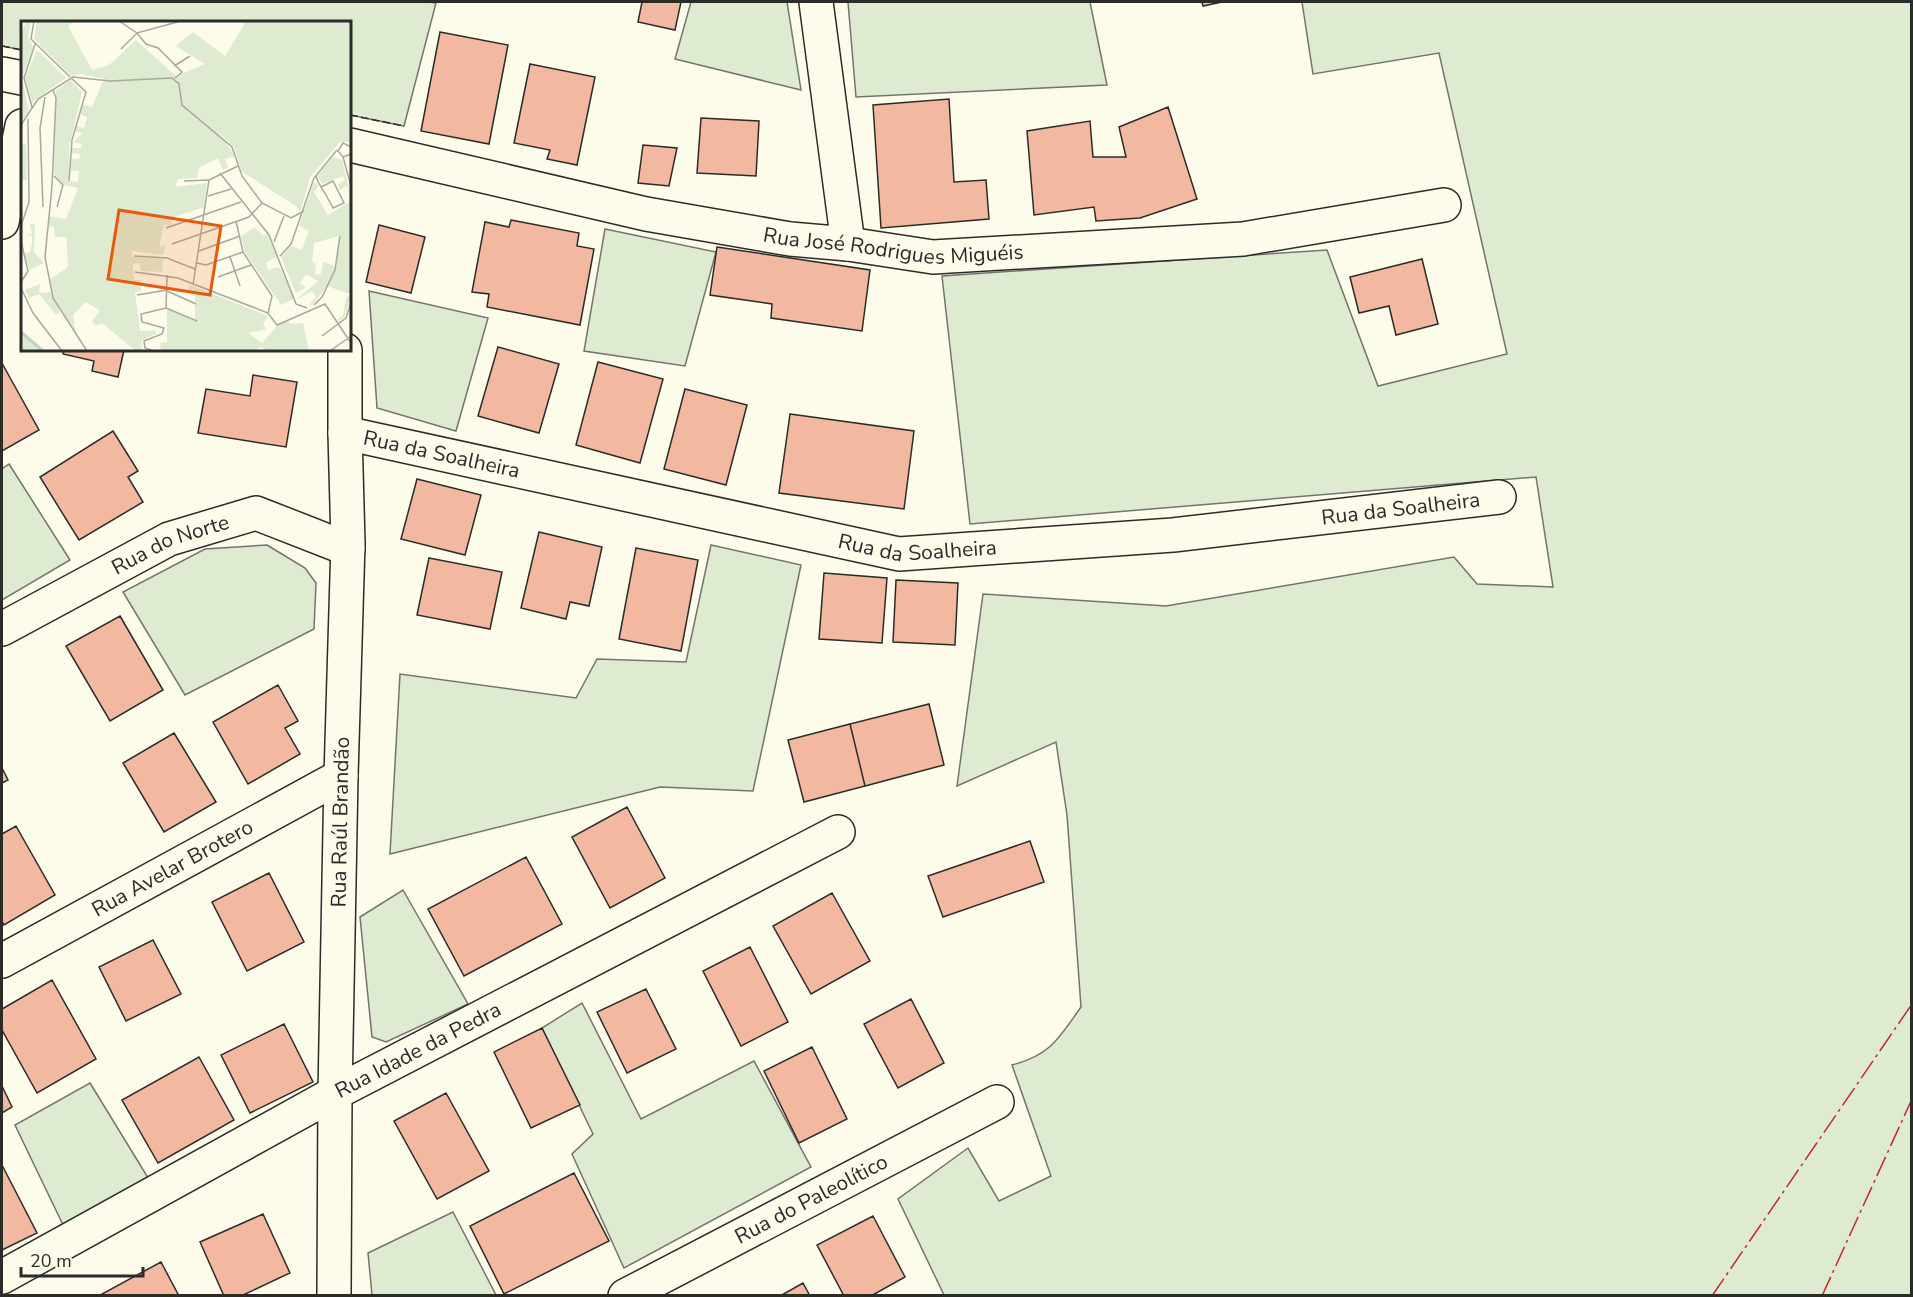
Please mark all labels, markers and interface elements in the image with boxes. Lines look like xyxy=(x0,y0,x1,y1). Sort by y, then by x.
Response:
inset map xyxy=(21,21,351,351)
street label: Rua José Rodrigues Miguéis xyxy=(761,221,1024,271)
street label: Rua da Soalheira xyxy=(361,423,523,485)
street label: Rua da Soalheira xyxy=(1320,485,1482,532)
street label: Rua do Norte xyxy=(107,508,232,581)
street label: Rua da Soalheira xyxy=(836,527,998,569)
street label: Rua Raúl Brandão xyxy=(325,736,356,908)
street label: Rua Avelar Brotero xyxy=(87,813,258,923)
street label: Rua Idade da Pedra xyxy=(330,995,506,1105)
street label: Rua do Paleolítico xyxy=(730,1147,893,1250)
scale bar xyxy=(21,1240,142,1278)
text: 20 m xyxy=(30,1249,72,1273)

